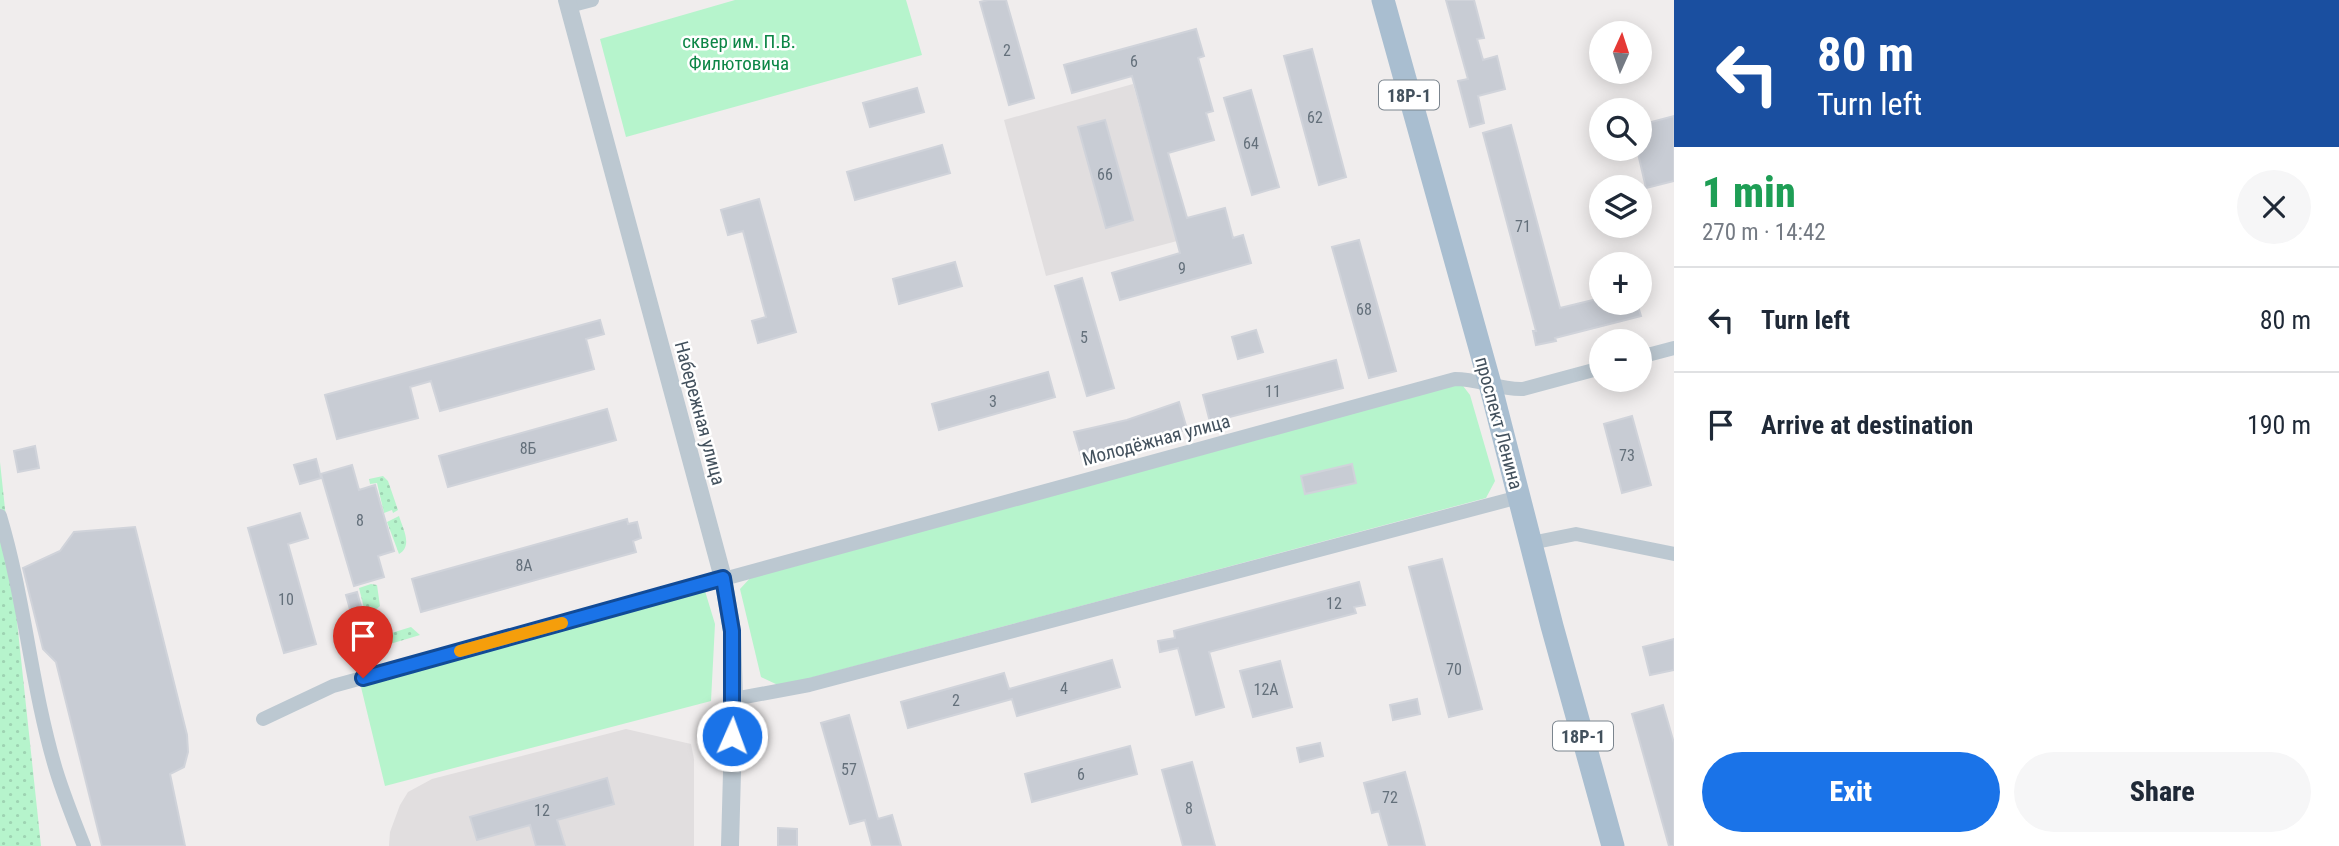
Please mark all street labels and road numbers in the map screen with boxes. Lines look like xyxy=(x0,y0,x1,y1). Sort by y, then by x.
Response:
road number: 18Р-1 xyxy=(1379,80,1439,110)
street label: Набережная улица xyxy=(670,338,730,488)
street label: проспект Ленина xyxy=(1470,354,1528,492)
street label: Молодёжная улица xyxy=(1079,409,1233,471)
road number: 18Р-1 xyxy=(1553,722,1613,750)

